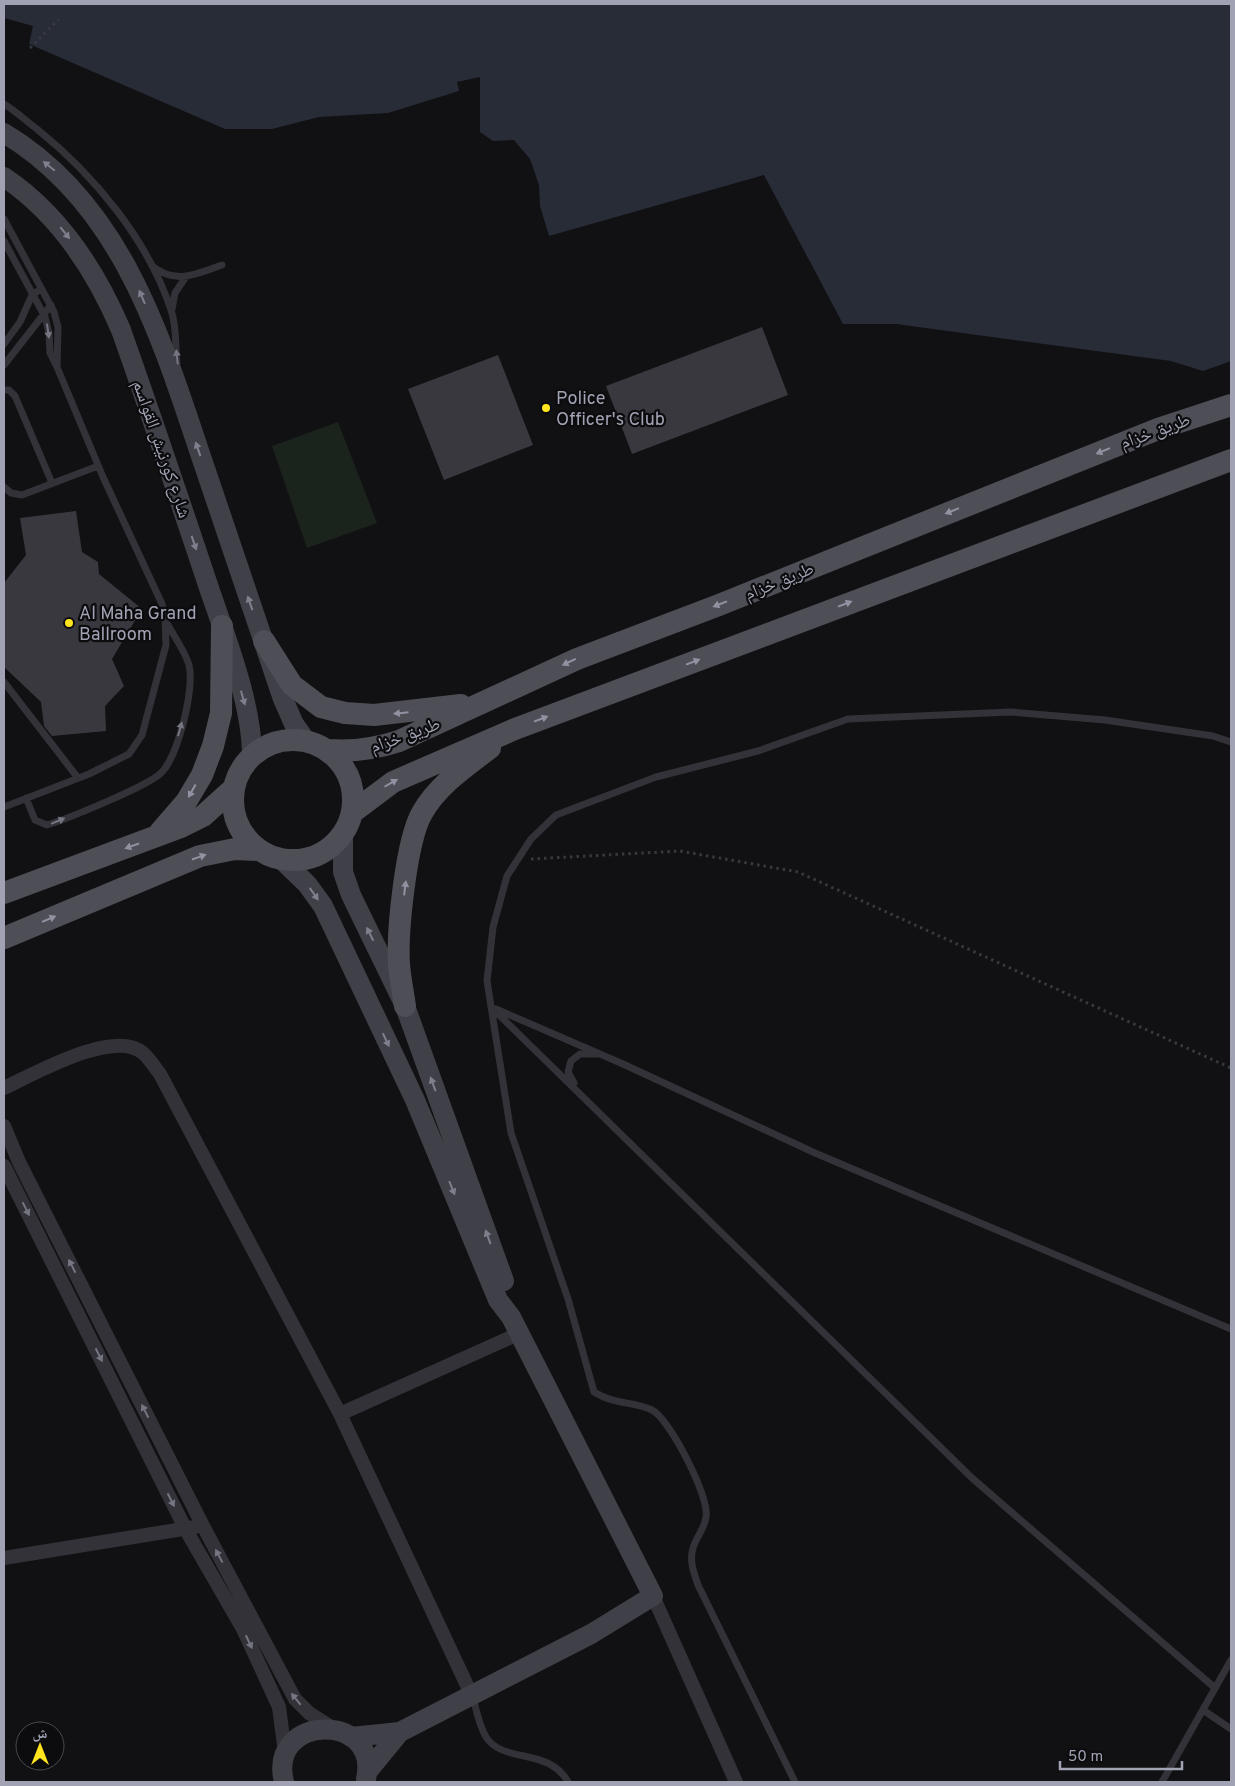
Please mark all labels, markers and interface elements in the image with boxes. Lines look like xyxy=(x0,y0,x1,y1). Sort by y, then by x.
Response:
one-way arrow xyxy=(42,160,55,171)
one-way arrow xyxy=(59,227,70,240)
one-way arrow xyxy=(138,289,146,304)
one-way arrow xyxy=(44,324,52,340)
one-way arrow xyxy=(173,349,181,365)
street label: شارع كورنيش القواسم xyxy=(126,377,195,521)
place label: Police Officer's Club xyxy=(556,388,665,432)
marker: Police Officer's Club xyxy=(540,402,552,414)
street label: طريق خزام xyxy=(1117,409,1194,456)
one-way arrow xyxy=(194,441,202,456)
one-way arrow xyxy=(1095,447,1110,455)
one-way arrow xyxy=(945,508,960,516)
one-way arrow xyxy=(190,536,198,551)
street label: طريق خزام xyxy=(741,558,818,607)
one-way arrow xyxy=(246,595,254,610)
one-way arrow xyxy=(838,600,853,608)
one-way arrow xyxy=(713,601,727,609)
place label: Al Maha Grand Ballroom xyxy=(79,603,197,647)
marker: Al Maha Grand Ballroom xyxy=(63,617,75,629)
one-way arrow xyxy=(561,658,576,667)
one-way arrow xyxy=(686,658,701,666)
one-way arrow xyxy=(240,691,248,706)
one-way arrow xyxy=(392,709,408,717)
street label: طريق خزام xyxy=(367,713,444,760)
one-way arrow xyxy=(533,715,548,722)
one-way arrow xyxy=(176,721,184,736)
one-way arrow xyxy=(384,779,399,787)
one-way arrow xyxy=(188,785,197,798)
one-way arrow xyxy=(51,816,65,824)
one-way arrow xyxy=(125,843,140,850)
one-way arrow xyxy=(192,853,207,861)
one-way arrow xyxy=(401,880,409,896)
one-way arrow xyxy=(310,887,319,901)
one-way arrow xyxy=(42,915,56,923)
one-way arrow xyxy=(366,927,374,942)
one-way arrow xyxy=(382,1033,390,1047)
one-way arrow xyxy=(429,1076,437,1091)
one-way arrow xyxy=(448,1181,456,1196)
one-way arrow xyxy=(22,1202,30,1217)
one-way arrow xyxy=(484,1229,492,1244)
one-way arrow xyxy=(68,1259,76,1273)
one-way arrow xyxy=(95,1347,103,1362)
one-way arrow xyxy=(141,1404,149,1418)
one-way arrow xyxy=(168,1493,176,1507)
one-way arrow xyxy=(215,1549,223,1563)
one-way arrow xyxy=(245,1635,254,1650)
one-way arrow xyxy=(291,1692,301,1706)
north arrow xyxy=(15,1721,65,1771)
text: ش xyxy=(33,1726,48,1743)
scale bar xyxy=(1060,1738,1182,1770)
text: 50 m xyxy=(1068,1748,1103,1767)

